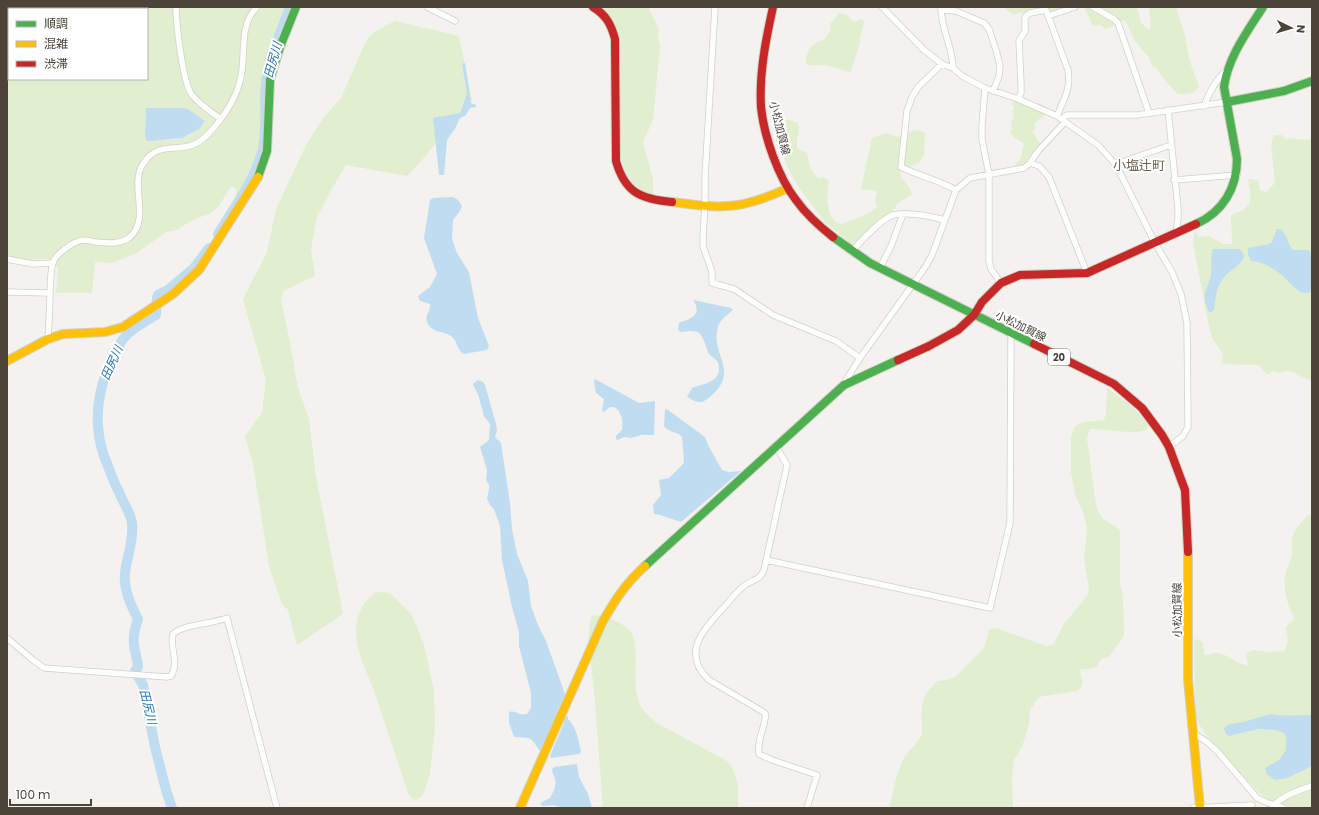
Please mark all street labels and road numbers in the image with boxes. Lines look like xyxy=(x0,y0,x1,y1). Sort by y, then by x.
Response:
street label: 小松加賀線 xyxy=(766,99,794,157)
street label: 小松加賀線 xyxy=(993,307,1049,345)
road number: 20 xyxy=(1048,349,1070,365)
street label: 小松加賀線 xyxy=(1169,583,1185,638)

